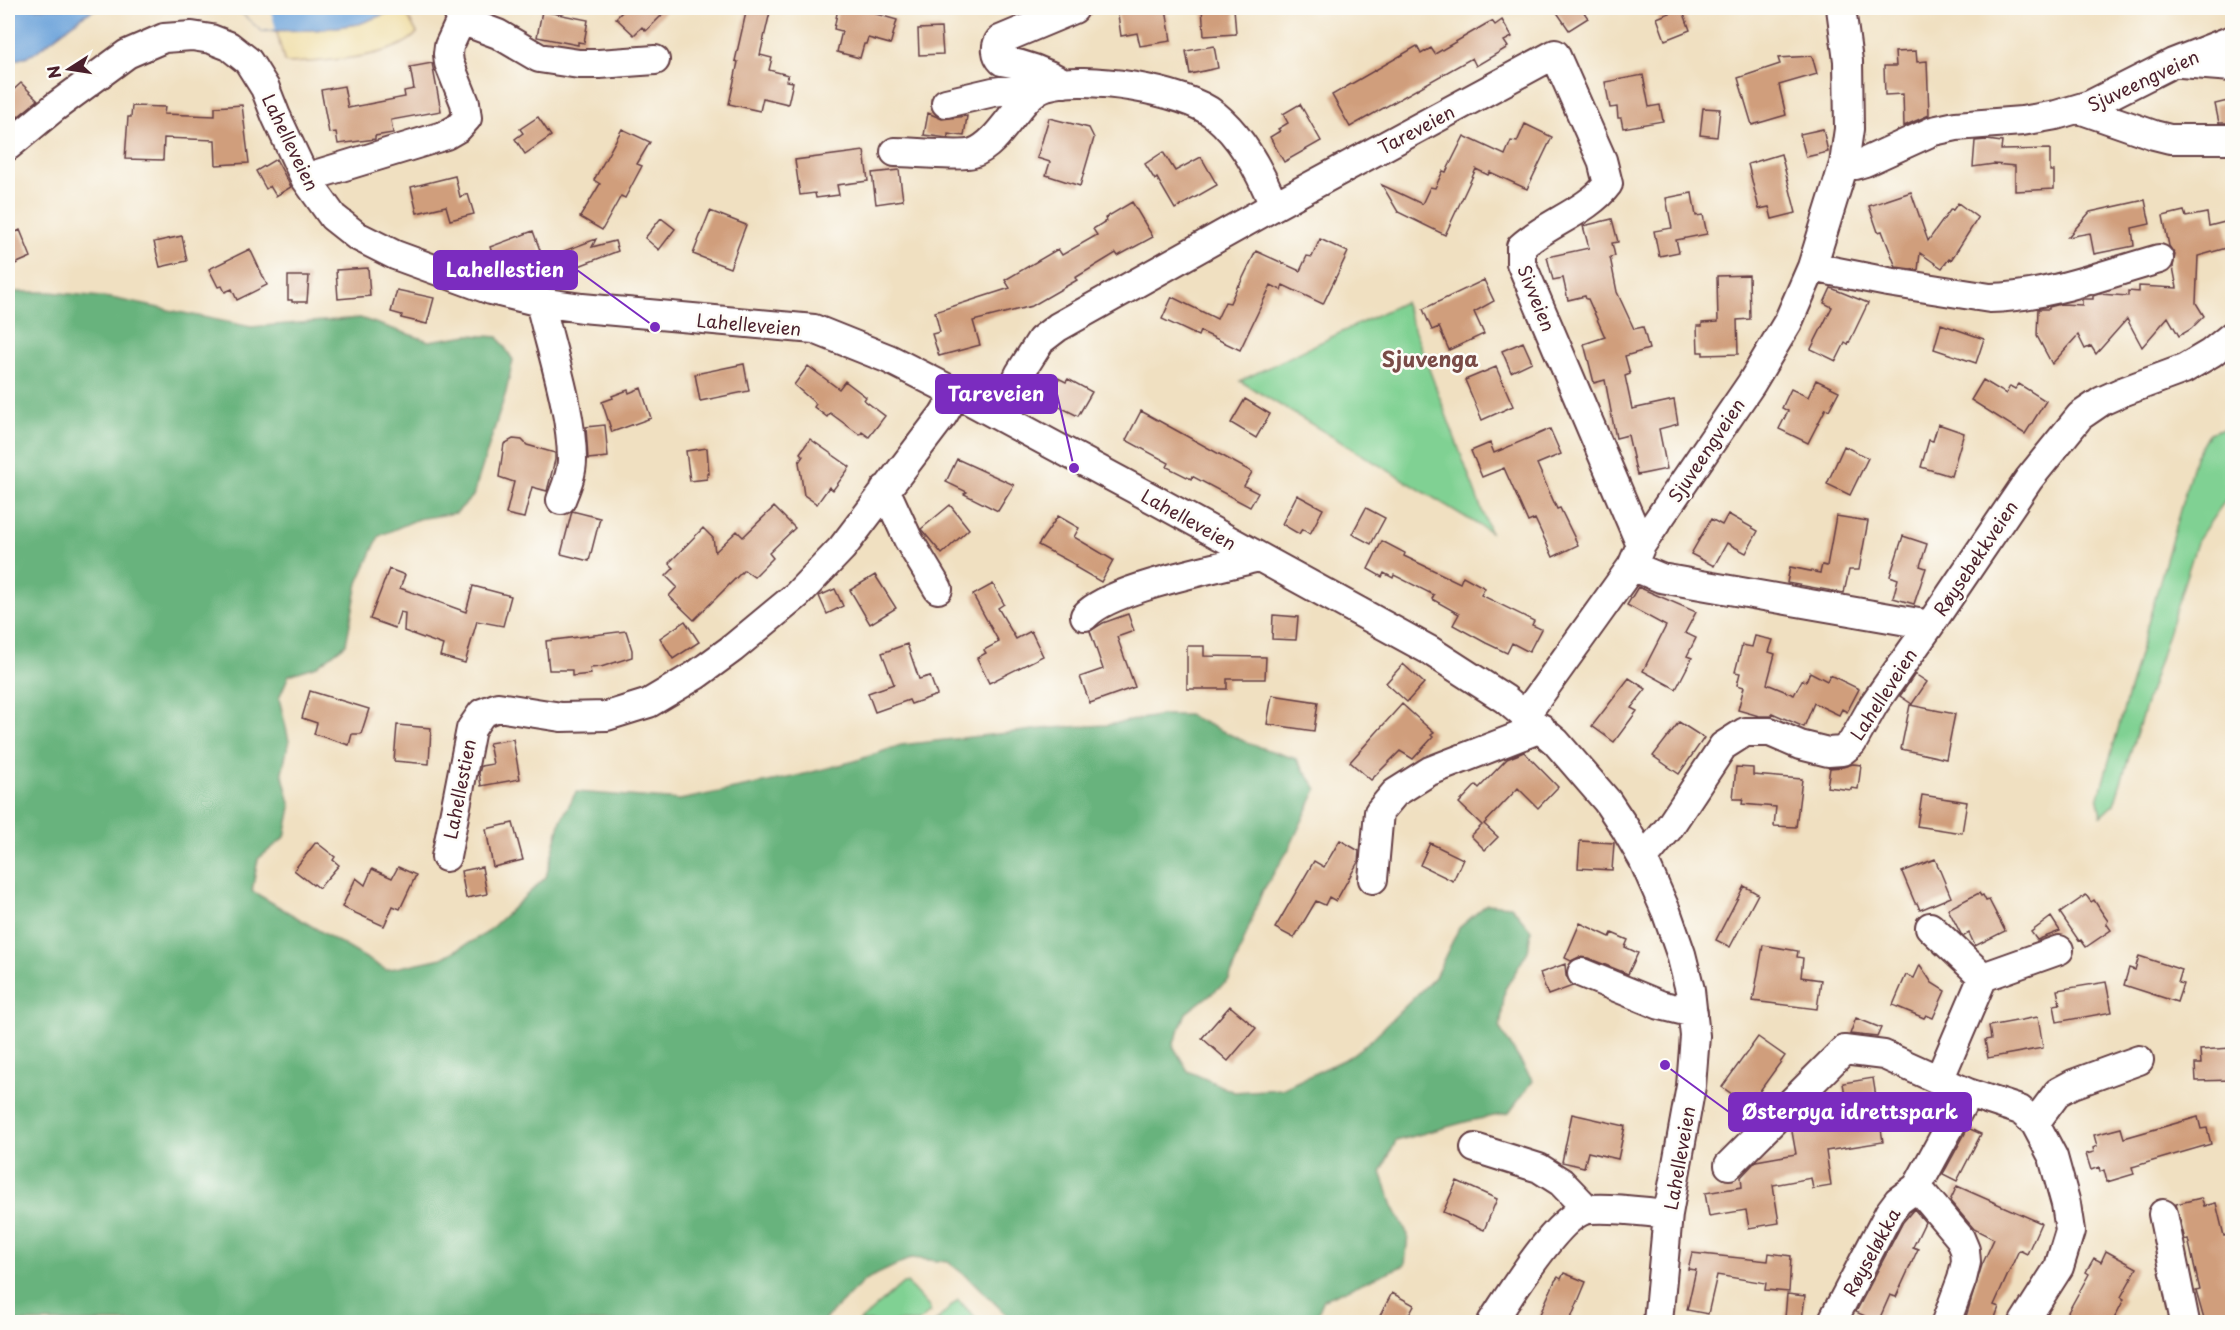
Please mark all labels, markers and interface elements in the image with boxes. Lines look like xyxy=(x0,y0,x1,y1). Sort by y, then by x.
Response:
north arrow xyxy=(39,39,99,99)
street label: Sjuveengveien xyxy=(2083,42,2203,118)
text: N xyxy=(40,64,66,81)
street label: Lahelleveien xyxy=(256,89,326,195)
street label: Tareveien xyxy=(1373,98,1459,160)
callout: Lahellestien xyxy=(434,251,577,289)
text: Lahellestien xyxy=(446,254,564,284)
street label: Sivveien xyxy=(1511,261,1563,335)
street label: Lahelleveien xyxy=(696,306,802,342)
district label: Sjuvenga xyxy=(1382,342,1478,374)
callout: Tareveien xyxy=(936,375,1057,413)
text: Tareveien xyxy=(947,378,1045,408)
street label: Sjuveengveien xyxy=(1661,393,1751,507)
street label: Lahelleveien xyxy=(1137,482,1241,556)
street label: Røysebekkveien xyxy=(1926,495,2024,621)
street label: Lahelleveien xyxy=(1843,643,1923,745)
street label: Lahellestien xyxy=(436,737,482,841)
callout: Østerøya idrettspark xyxy=(1729,1093,1971,1131)
text: Østerøya idrettspark xyxy=(1742,1096,1959,1126)
street label: Lahelleveien xyxy=(1657,1104,1701,1212)
street label: Røyseløkka xyxy=(1836,1202,1907,1301)

